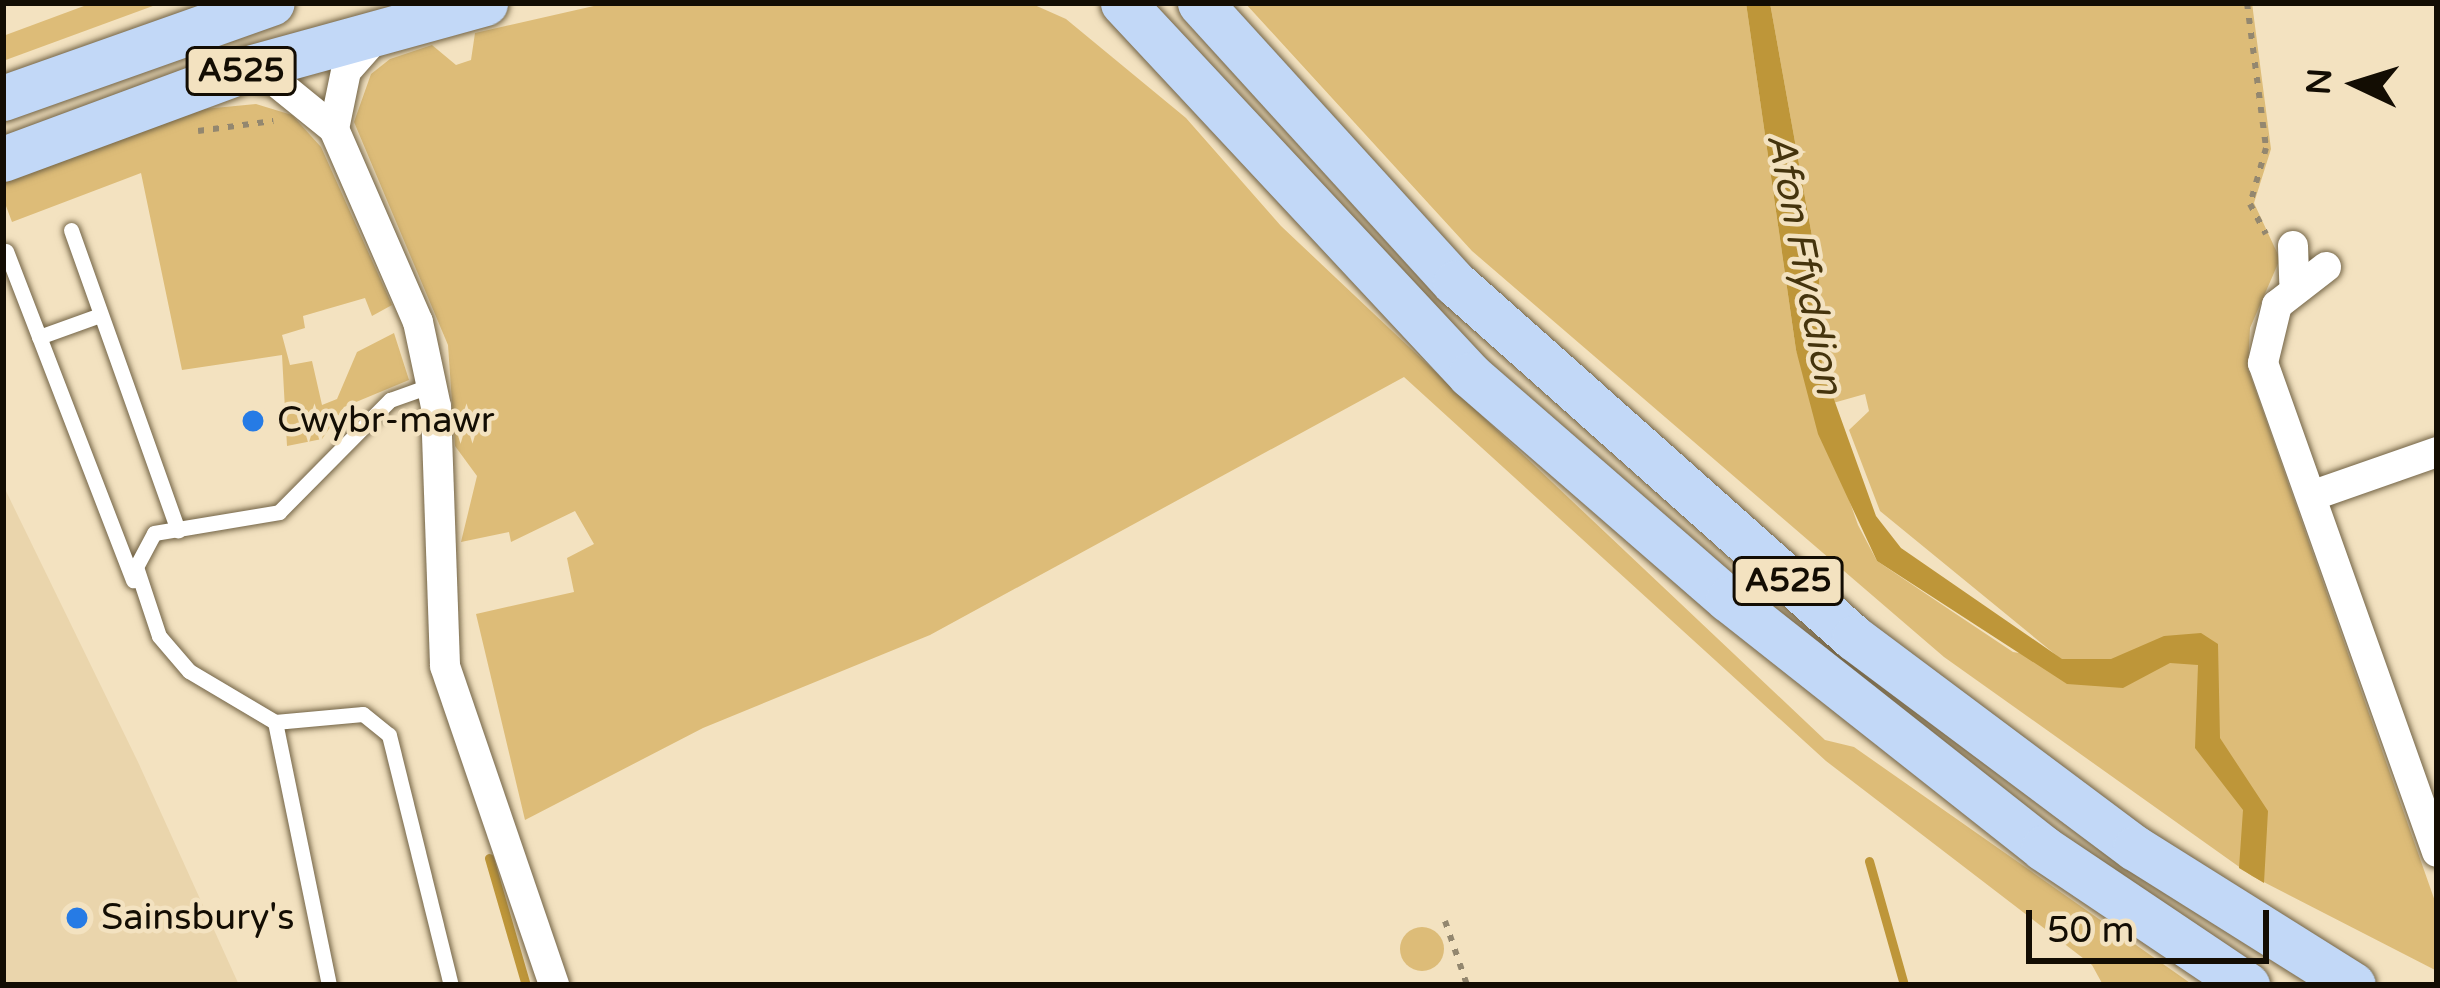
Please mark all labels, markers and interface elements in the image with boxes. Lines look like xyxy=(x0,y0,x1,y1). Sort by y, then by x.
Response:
north arrow xyxy=(2296,24,2416,144)
road number: A525 xyxy=(184,44,298,98)
text: N xyxy=(2299,67,2340,96)
water label: Afon Ffyddion xyxy=(1756,130,1852,398)
place label: Cwybr-mawr xyxy=(277,399,495,443)
marker: Cwybr-mawr xyxy=(240,408,266,434)
road number: A525 xyxy=(1731,554,1845,608)
scale bar xyxy=(2032,886,2275,960)
place label: Sainsbury's xyxy=(101,896,295,940)
marker: Sainsbury's xyxy=(64,905,90,931)
text: 50 m xyxy=(2047,909,2135,952)

